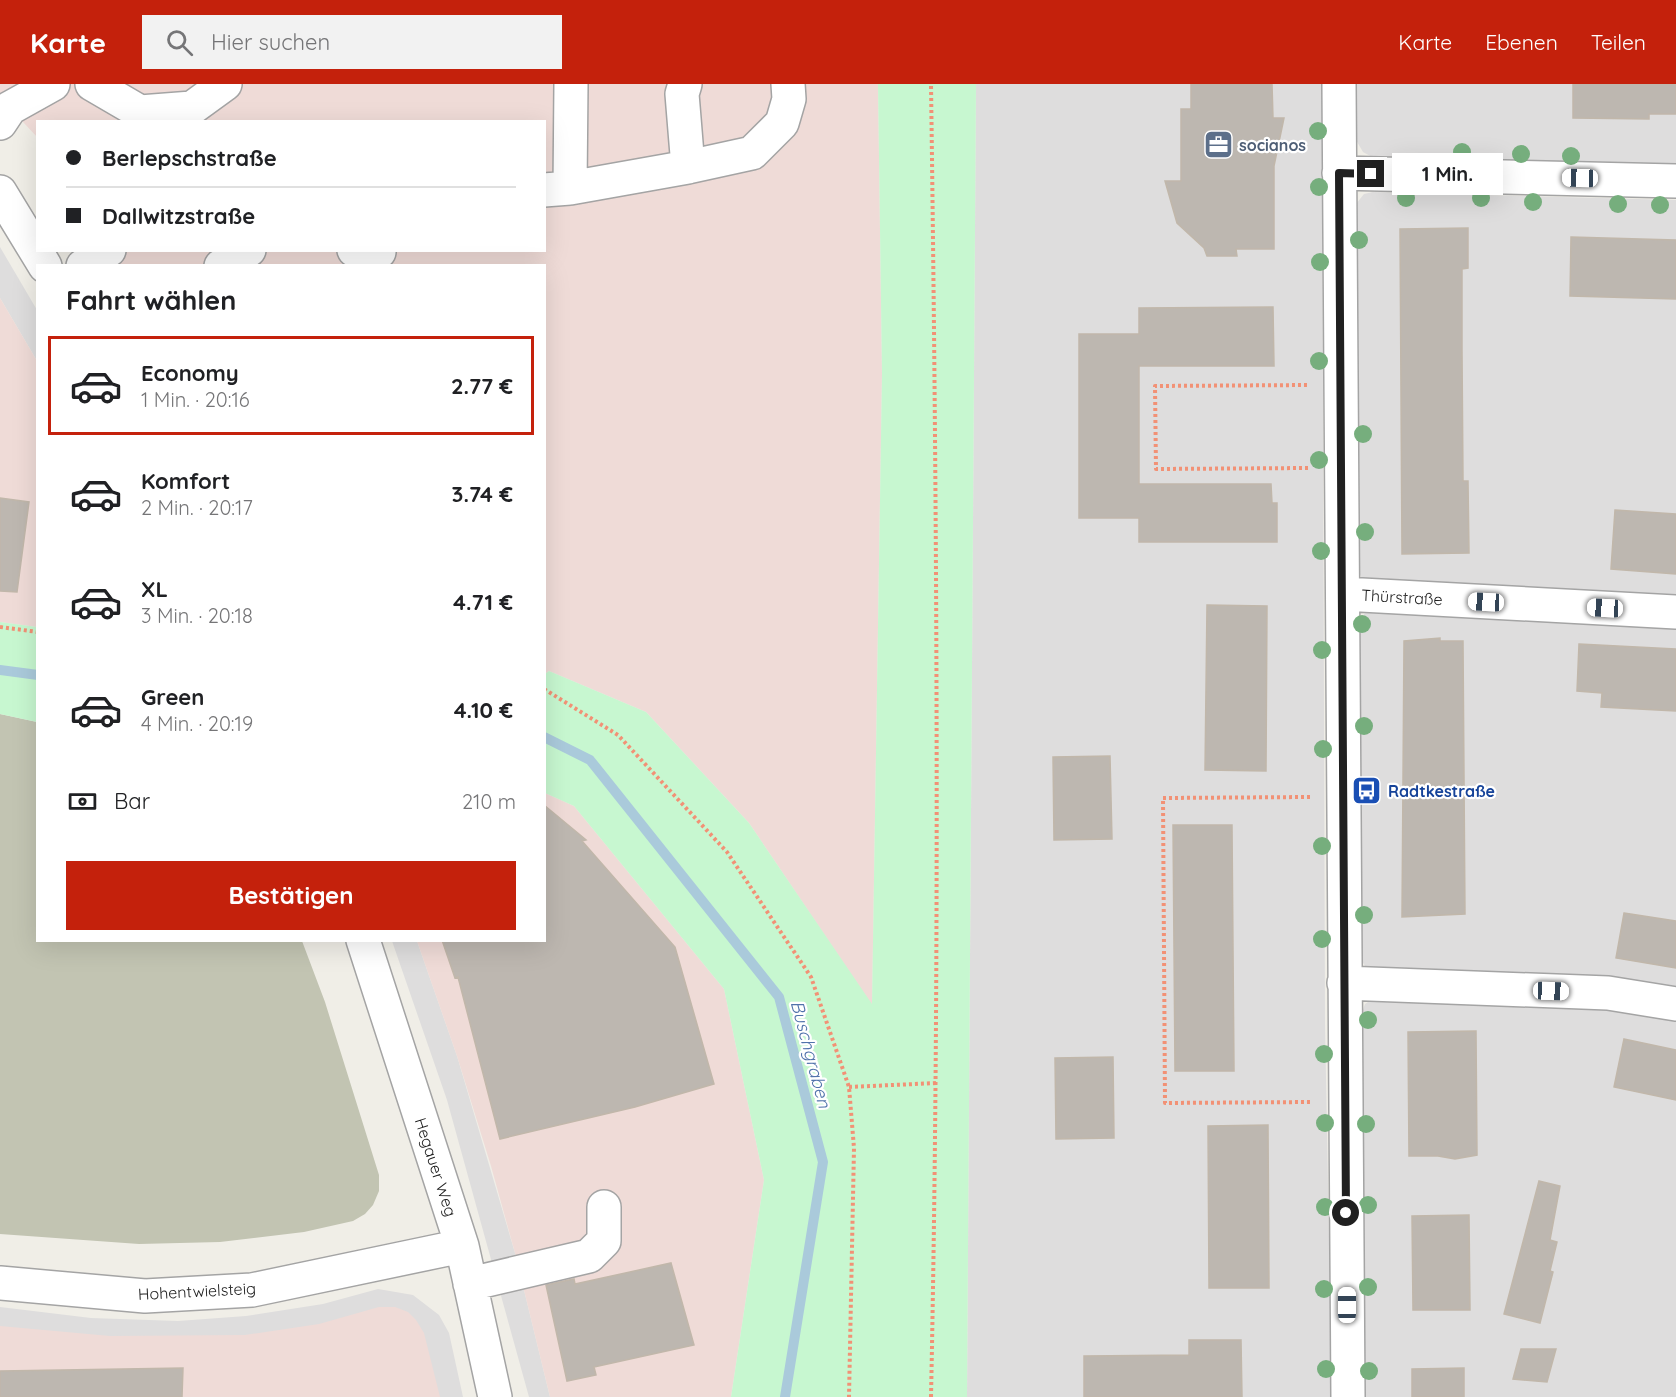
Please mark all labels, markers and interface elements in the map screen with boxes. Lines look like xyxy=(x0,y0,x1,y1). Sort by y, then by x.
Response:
search box xyxy=(142,15,562,69)
text: Karte xyxy=(30,25,106,60)
icon: search xyxy=(163,26,196,59)
text: Hier suchen xyxy=(211,28,330,56)
text: Karte xyxy=(1398,29,1452,55)
text: Ebenen xyxy=(1485,29,1558,55)
text: Teilen xyxy=(1591,29,1646,55)
office icon: socianos xyxy=(1202,129,1234,161)
place label: socianos xyxy=(1239,135,1306,155)
text: Berlepschstraße xyxy=(102,144,277,172)
callout: 1 Min. xyxy=(1392,153,1503,195)
route end xyxy=(1357,160,1384,187)
text: 1 Min. xyxy=(1422,161,1473,186)
car xyxy=(1562,169,1598,187)
text: Dallwitzstraße xyxy=(102,202,255,230)
text: Fahrt wählen xyxy=(66,283,236,317)
icon: car xyxy=(69,359,123,413)
text: Economy xyxy=(141,359,239,387)
text: 2.77 € xyxy=(451,372,513,400)
text: 1 Min. · 20:16 xyxy=(141,387,250,412)
icon: car xyxy=(69,467,123,521)
text: Komfort xyxy=(141,467,230,495)
text: 3.74 € xyxy=(452,480,513,508)
text: 2 Min. · 20:17 xyxy=(141,495,253,520)
icon: car xyxy=(69,575,123,629)
text: XL xyxy=(141,575,168,603)
street label: Thürstraße xyxy=(1361,585,1443,609)
text: 4.71 € xyxy=(453,588,513,616)
car xyxy=(1468,592,1504,612)
car xyxy=(1587,598,1623,618)
text: 3 Min. · 20:18 xyxy=(141,603,253,628)
icon: car xyxy=(69,683,123,737)
text: Green xyxy=(141,683,204,711)
text: 4.10 € xyxy=(454,696,513,724)
text: 4 Min. · 20:19 xyxy=(141,711,253,736)
bus stop icon: Radtkestraße xyxy=(1351,775,1383,807)
place label: Radtkestraße xyxy=(1388,781,1495,801)
icon: cash xyxy=(66,785,99,818)
text: Bar xyxy=(114,787,150,815)
text: 210 m xyxy=(462,789,516,814)
button: Bestätigen xyxy=(66,861,516,930)
car xyxy=(1533,981,1569,1001)
water label: Buschgraben xyxy=(786,998,837,1111)
street label: Hegauer Weg xyxy=(411,1115,461,1219)
route start xyxy=(1332,1199,1359,1226)
street label: Hohentwielsteig xyxy=(138,1278,256,1304)
car xyxy=(1338,1287,1356,1323)

